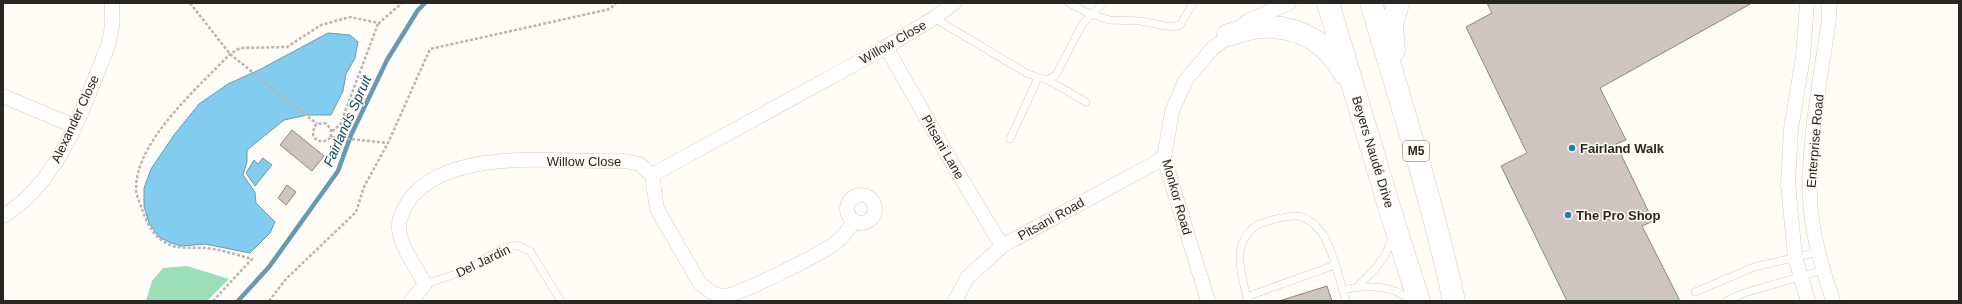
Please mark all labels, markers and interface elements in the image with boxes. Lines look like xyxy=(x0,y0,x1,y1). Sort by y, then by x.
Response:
street label: Willow Close xyxy=(857,17,929,67)
water label: Fairlands Spruit xyxy=(320,72,375,169)
street label: Alexander Close xyxy=(48,73,102,165)
street label: Beyers Naudé Drive xyxy=(1349,94,1397,210)
street label: Enterprise Road xyxy=(1803,94,1827,188)
street label: Pitsani Lane xyxy=(919,112,967,182)
road number: M5 xyxy=(1403,141,1429,161)
place label: Fairland Walk xyxy=(1580,141,1665,156)
marker: Fairland Walk xyxy=(1567,143,1577,153)
street label: Willow Close xyxy=(547,154,621,169)
street label: Monkor Road xyxy=(1159,157,1195,237)
street label: Pitsani Road xyxy=(1015,195,1087,243)
place label: The Pro Shop xyxy=(1576,208,1661,223)
marker: The Pro Shop xyxy=(1563,210,1573,220)
street label: Del Jardin xyxy=(453,241,513,281)

